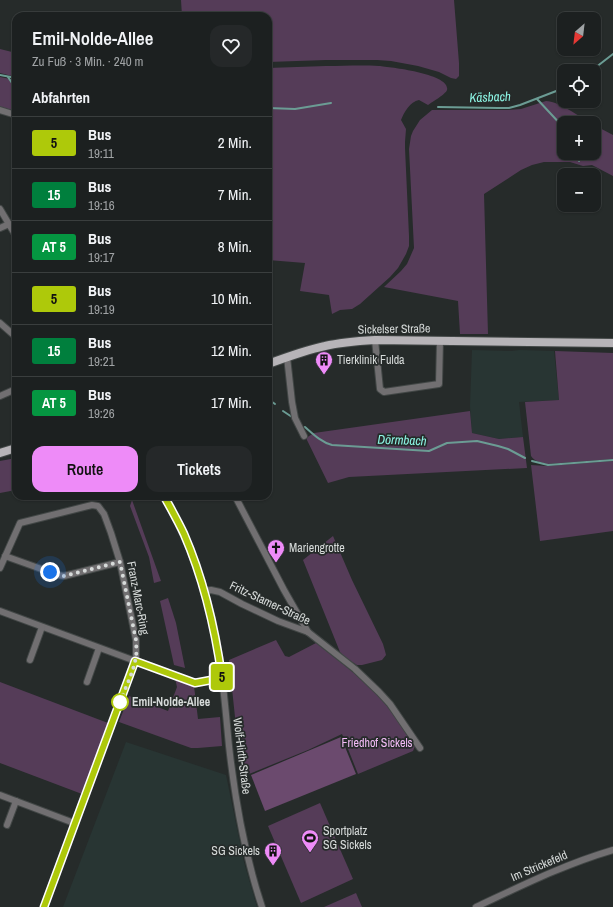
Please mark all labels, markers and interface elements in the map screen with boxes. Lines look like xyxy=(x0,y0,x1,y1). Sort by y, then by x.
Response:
north arrow xyxy=(557,12,601,56)
map controls xyxy=(557,12,601,212)
text: Emil-Nolde-Allee xyxy=(32,25,153,51)
button: heart xyxy=(210,25,252,67)
text: Zu Fuß · 3 Min. · 240 m xyxy=(32,53,143,70)
button: locate xyxy=(557,64,601,108)
text: Abfahrten xyxy=(32,87,90,108)
water label: Käsbach xyxy=(469,88,511,106)
button: + xyxy=(557,116,601,160)
text: Bus xyxy=(88,124,111,145)
text: 2 Min. xyxy=(218,132,252,153)
text: 5 xyxy=(51,134,57,152)
text: 19:11 xyxy=(88,145,114,162)
button: − xyxy=(557,168,601,212)
text: Bus xyxy=(88,176,111,197)
text: 7 Min. xyxy=(218,184,252,205)
text: 15 xyxy=(48,186,60,204)
text: 19:16 xyxy=(88,197,115,214)
text: Bus xyxy=(88,228,111,249)
text: 8 Min. xyxy=(218,236,252,257)
text: AT 5 xyxy=(42,238,66,256)
text: 19:17 xyxy=(88,249,115,266)
text: Bus xyxy=(88,280,111,301)
text: 10 Min. xyxy=(211,288,252,309)
text: 5 xyxy=(51,290,57,308)
text: 19:19 xyxy=(88,301,115,318)
street label: Sickelser Straße xyxy=(357,320,431,338)
text: Bus xyxy=(88,332,111,353)
text: 12 Min. xyxy=(211,340,252,361)
text: 15 xyxy=(48,342,60,360)
building icon: Tierklinik Fulda xyxy=(314,350,334,375)
place label: Tierklinik Fulda xyxy=(337,352,405,368)
text: 19:21 xyxy=(88,353,115,370)
text: Bus xyxy=(88,384,111,405)
text: 17 Min. xyxy=(211,392,252,413)
text: AT 5 xyxy=(42,394,66,412)
text: 19:26 xyxy=(88,405,115,422)
water label: Dörmbach xyxy=(377,431,427,449)
button: Route xyxy=(32,446,138,492)
button: Tickets xyxy=(146,446,252,492)
church icon: Mariengrotte xyxy=(266,538,286,563)
place label: Mariengrotte xyxy=(289,540,345,556)
street label: Franz-Marc-Ring xyxy=(123,560,153,637)
your location xyxy=(40,562,60,582)
street label: Fritz-Stamer-Straße xyxy=(227,577,313,629)
line badge: 5 xyxy=(209,664,235,690)
text: 5 xyxy=(219,668,225,686)
marker: Emil-Nolde-Allee xyxy=(111,693,129,711)
place label: Emil-Nolde-Allee xyxy=(132,694,211,710)
street label: Wolf-Hirth-Straße xyxy=(229,717,255,795)
park label: Friedhof Sickels xyxy=(341,735,413,751)
place label: Sportplatz SG Sickels xyxy=(323,823,372,853)
sports icon: Sportplatz SG Sickels xyxy=(300,828,320,853)
building icon: SG Sickels xyxy=(263,841,283,866)
place label: SG Sickels xyxy=(211,843,260,859)
street label: Im Strickefeld xyxy=(508,847,570,885)

